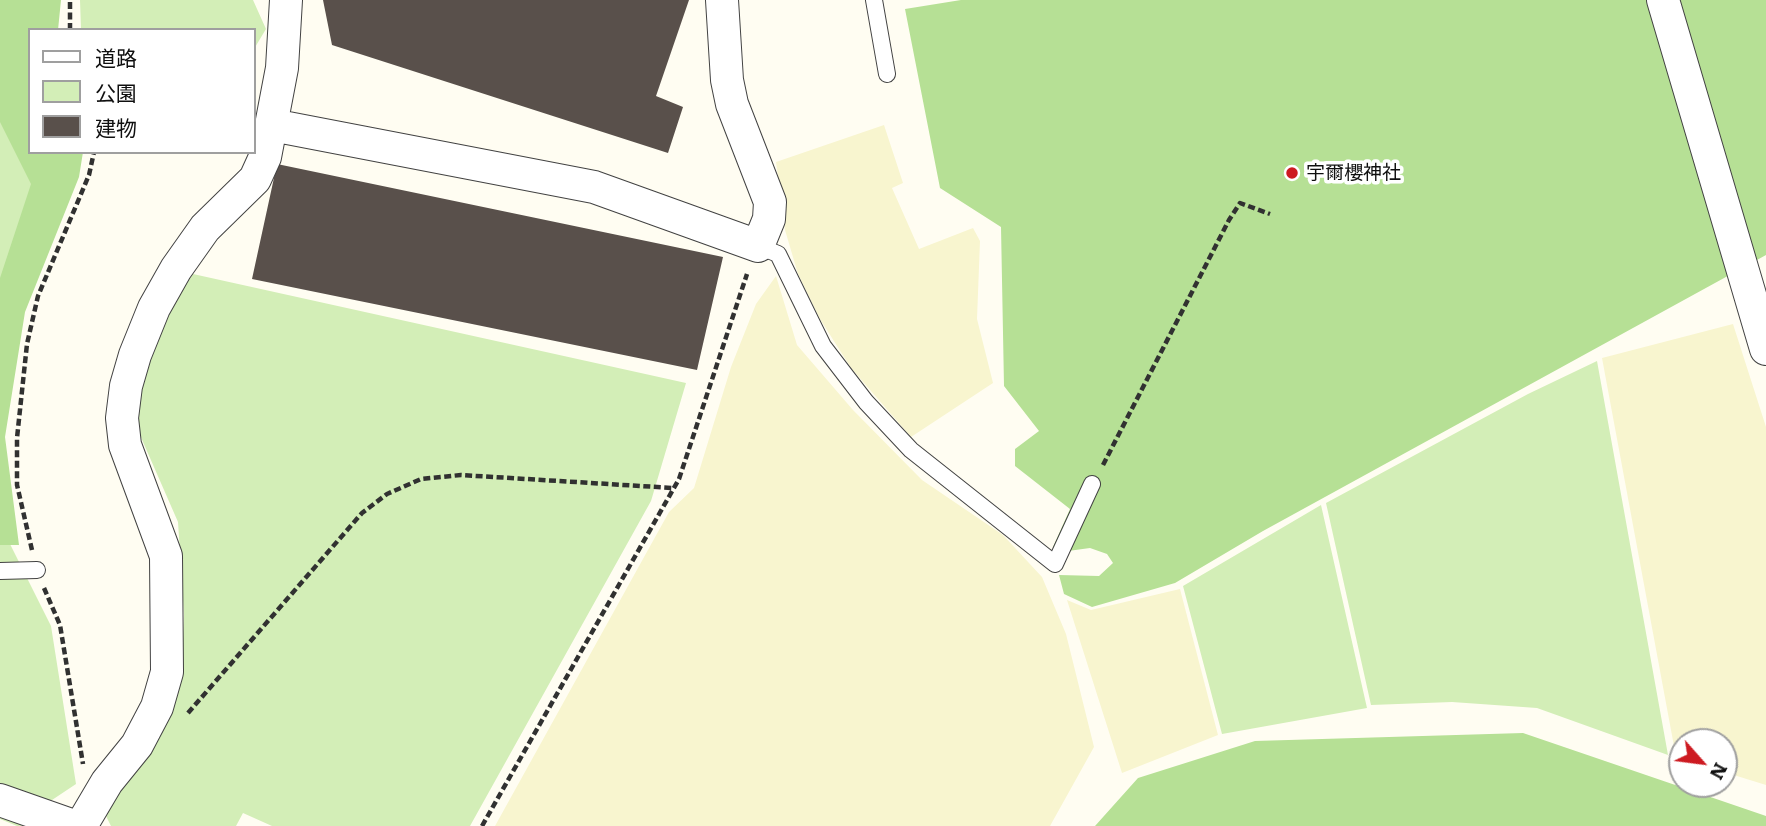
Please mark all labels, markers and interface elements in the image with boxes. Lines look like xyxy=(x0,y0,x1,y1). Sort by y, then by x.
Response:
legend xyxy=(28,28,256,154)
text: 道路 xyxy=(95,41,137,72)
text: 公園 xyxy=(95,76,137,107)
text: 建物 xyxy=(95,111,137,142)
place label: 宇爾櫻神社 xyxy=(1306,162,1401,184)
marker: 宇爾櫻神社 xyxy=(1284,165,1300,181)
north arrow xyxy=(1668,728,1738,798)
text: N xyxy=(1704,758,1736,786)

